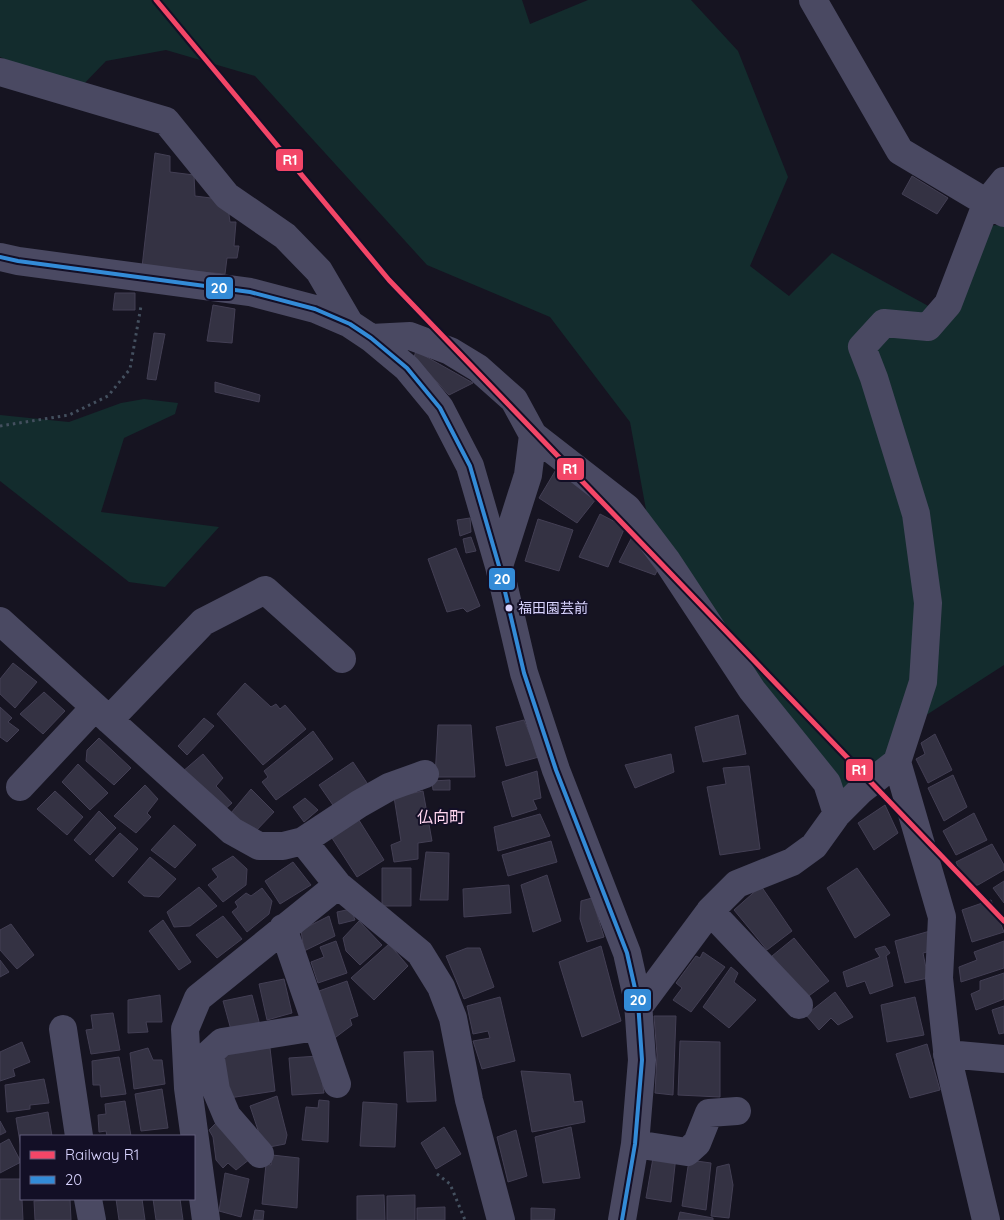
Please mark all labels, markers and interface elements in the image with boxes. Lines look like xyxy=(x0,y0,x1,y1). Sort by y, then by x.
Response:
line badge: R1 xyxy=(275,148,304,172)
text: R1 xyxy=(282,151,298,169)
line badge: 20 xyxy=(205,276,234,300)
text: 20 xyxy=(211,279,228,297)
line badge: R1 xyxy=(556,457,585,481)
text: R1 xyxy=(562,460,578,478)
line badge: 20 xyxy=(488,567,516,591)
text: 20 xyxy=(494,570,511,588)
place label: 福田園芸前 xyxy=(518,599,588,617)
marker: 福田園芸前 xyxy=(504,603,514,613)
line badge: R1 xyxy=(845,758,874,782)
text: R1 xyxy=(851,761,867,779)
district label: 仏向町 xyxy=(417,807,465,827)
line badge: 20 xyxy=(623,988,652,1012)
text: 20 xyxy=(630,991,647,1009)
legend xyxy=(20,1135,195,1200)
text: Railway R1 xyxy=(65,1145,139,1164)
text: 20 xyxy=(65,1170,82,1189)

